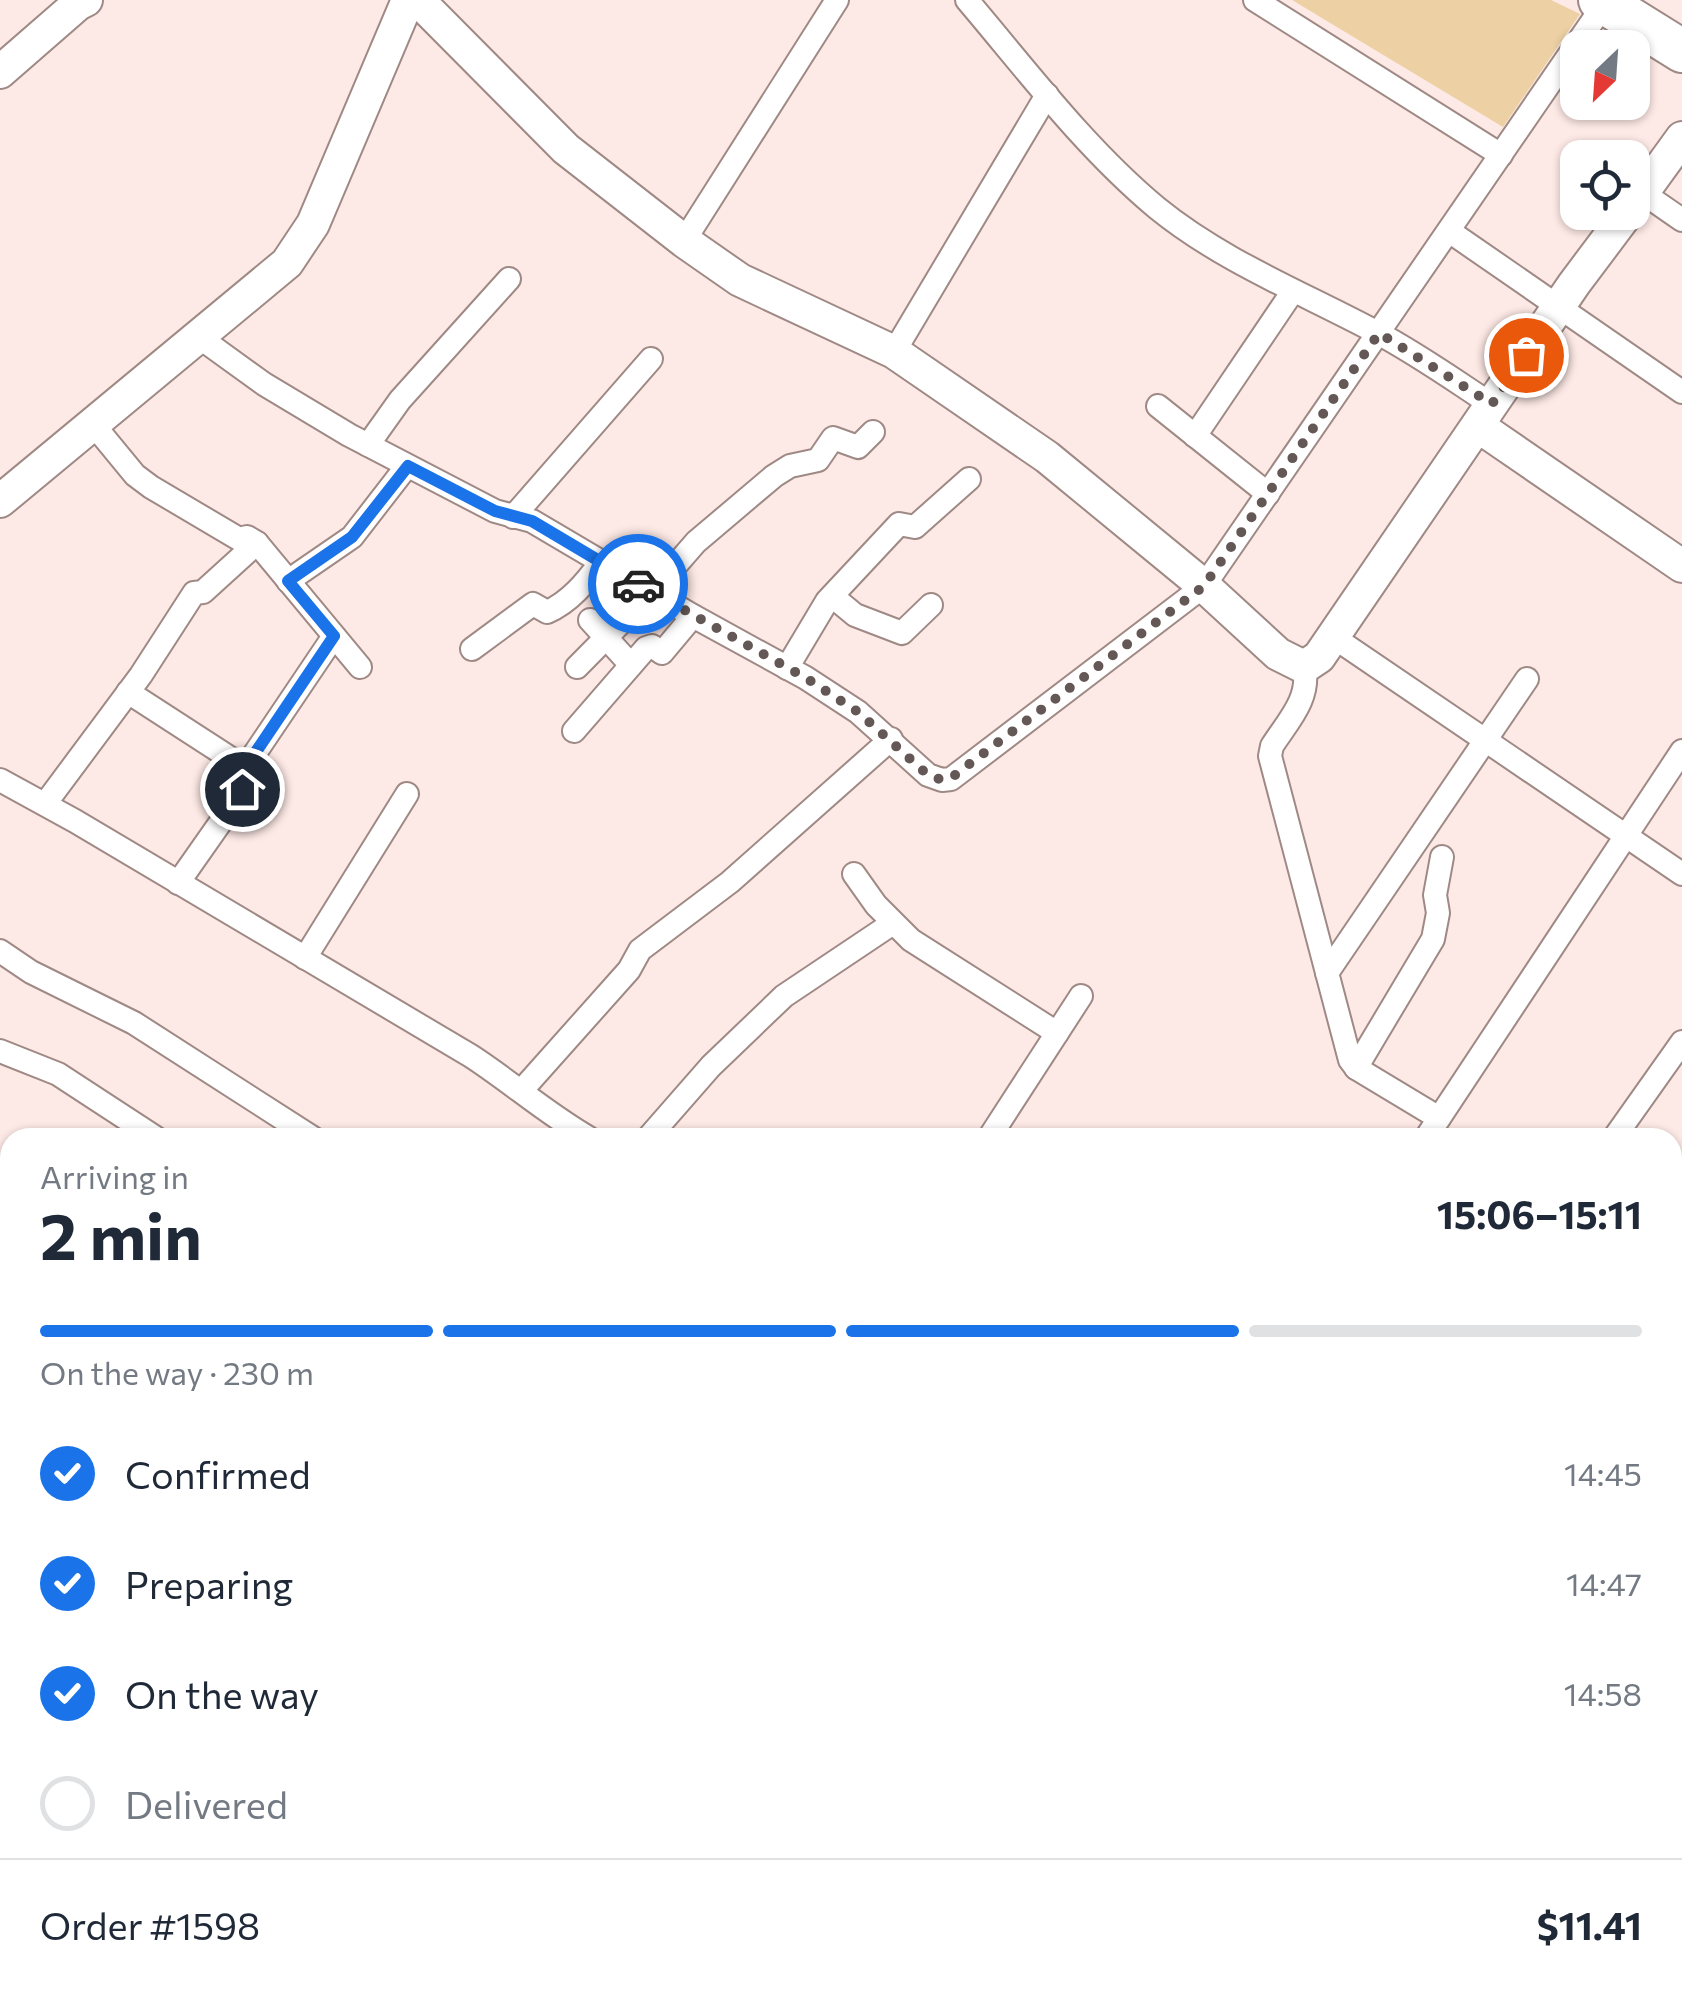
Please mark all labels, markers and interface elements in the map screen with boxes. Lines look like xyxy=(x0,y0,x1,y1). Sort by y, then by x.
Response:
north arrow xyxy=(1560,30,1650,120)
map controls xyxy=(1560,30,1650,230)
button: locate xyxy=(1560,140,1650,230)
pin xyxy=(1484,313,1569,398)
icon: bag xyxy=(1499,328,1554,383)
courier xyxy=(588,534,688,634)
icon: car xyxy=(611,557,666,612)
pin xyxy=(200,747,285,832)
icon: home xyxy=(215,762,270,817)
text: Arriving in xyxy=(40,1156,189,1196)
text: 15:06–15:11 xyxy=(1437,1190,1642,1237)
text: 2 min xyxy=(40,1194,202,1273)
text: On the way · 230 m xyxy=(40,1352,314,1392)
icon: check xyxy=(40,1446,95,1501)
text: Confirmed xyxy=(125,1450,311,1497)
text: 14:45 xyxy=(1564,1453,1642,1493)
icon: check xyxy=(40,1556,95,1611)
text: Preparing xyxy=(125,1560,293,1607)
text: 14:47 xyxy=(1566,1563,1642,1603)
icon: check xyxy=(40,1666,95,1721)
text: On the way xyxy=(125,1670,319,1717)
text: 14:58 xyxy=(1564,1673,1642,1713)
text: Delivered xyxy=(125,1780,288,1827)
text: Order #1598 xyxy=(40,1901,260,1948)
text: $11.41 xyxy=(1537,1901,1642,1948)

